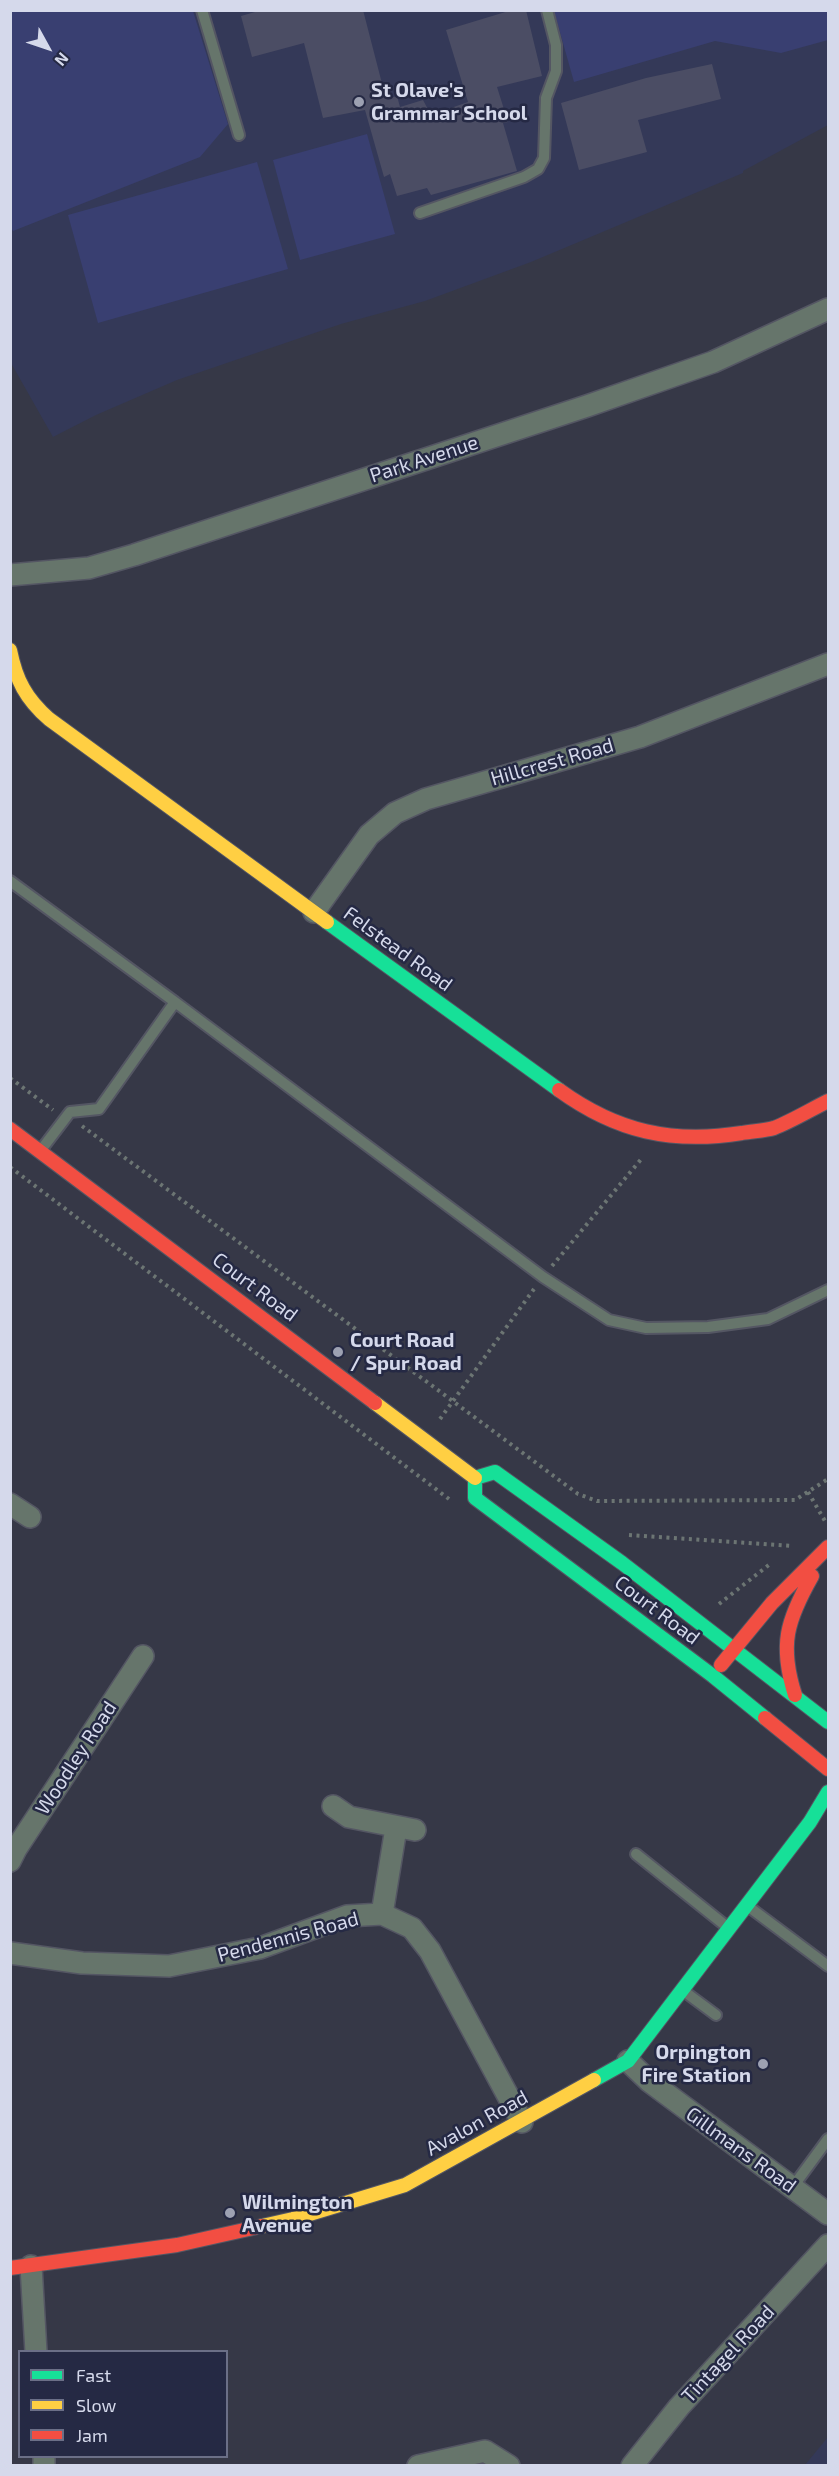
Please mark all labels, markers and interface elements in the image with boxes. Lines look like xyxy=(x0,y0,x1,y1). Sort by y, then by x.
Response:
north arrow xyxy=(18,18,78,78)
text: N xyxy=(51,49,73,70)
place label: St Olave's Grammar School xyxy=(371,78,527,125)
marker: St Olave's Grammar School xyxy=(352,95,366,109)
street label: Park Avenue xyxy=(367,430,481,488)
street label: Hillcrest Road xyxy=(488,733,616,791)
street label: Felstead Road xyxy=(339,901,457,997)
street label: Court Road xyxy=(208,1247,302,1327)
place label: Court Road / Spur Road xyxy=(350,1328,462,1375)
marker: Court Road / Spur Road xyxy=(331,1345,345,1359)
street label: Court Road xyxy=(610,1570,704,1650)
street label: Woodley Road xyxy=(30,1697,122,1819)
street label: Pendennis Road xyxy=(215,1907,361,1967)
place label: Orpington Fire Station xyxy=(642,2040,751,2087)
marker: Orpington Fire Station xyxy=(756,2057,770,2071)
street label: Avalon Road xyxy=(422,2085,532,2161)
street label: Gillmans Road xyxy=(681,2102,801,2198)
place label: Wilmington Avenue xyxy=(242,2190,352,2237)
marker: Wilmington Avenue xyxy=(223,2206,237,2220)
street label: Tintagel Road xyxy=(677,2300,779,2408)
legend xyxy=(18,2350,228,2458)
text: Fast xyxy=(76,2364,111,2386)
text: Slow xyxy=(76,2394,116,2416)
text: Jam xyxy=(76,2424,108,2446)

